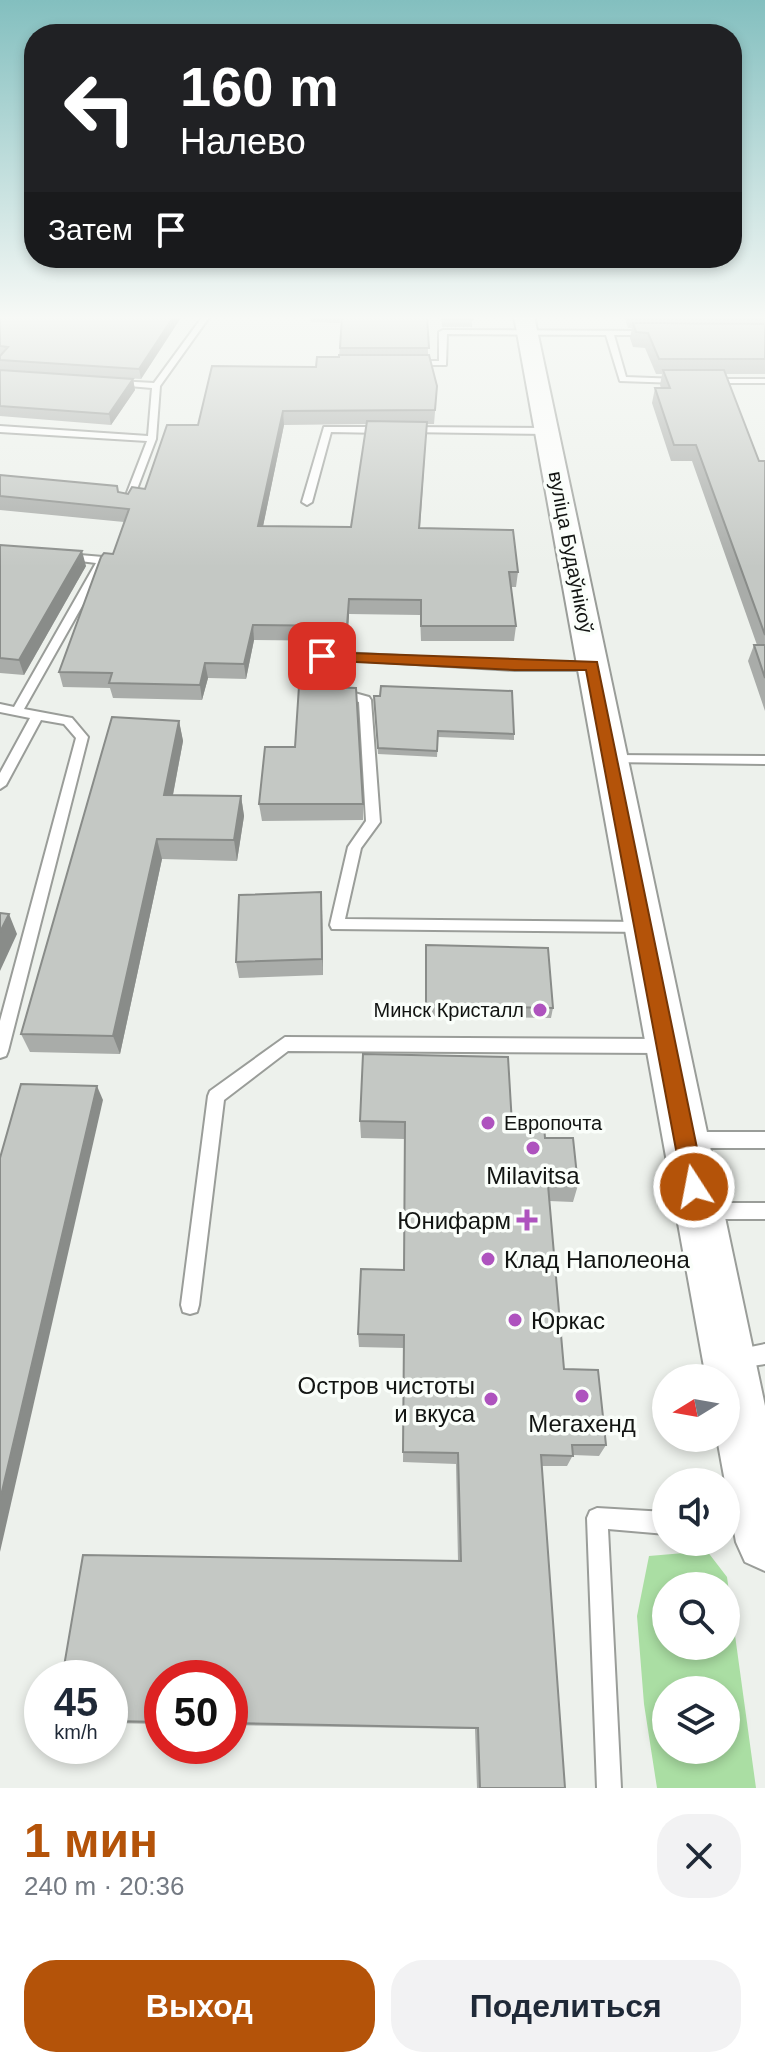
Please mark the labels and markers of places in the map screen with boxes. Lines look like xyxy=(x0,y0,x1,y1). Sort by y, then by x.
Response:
pin xyxy=(288,622,356,690)
place label: Минск Кристалл xyxy=(373,999,524,1021)
marker: Минск Кристалл xyxy=(531,1001,549,1019)
place label: Европочта xyxy=(504,1112,603,1134)
marker: Европочта xyxy=(479,1114,497,1132)
marker: Milavitsa xyxy=(524,1139,542,1157)
place label: Milavitsa xyxy=(486,1162,580,1189)
place label: Юнифарм xyxy=(397,1207,511,1234)
marker: Юнифарм xyxy=(518,1211,536,1229)
place label: Клад Наполеона xyxy=(504,1246,690,1273)
marker: Клад Наполеона xyxy=(479,1250,497,1268)
place label: Юркас xyxy=(531,1307,605,1334)
marker: Юркас xyxy=(506,1311,524,1329)
place label: Остров чистоты и вкуса xyxy=(298,1372,476,1427)
marker: Мегахенд xyxy=(573,1387,591,1405)
marker: Остров чистоты и вкуса xyxy=(482,1390,500,1408)
place label: Мегахенд xyxy=(528,1410,636,1437)

